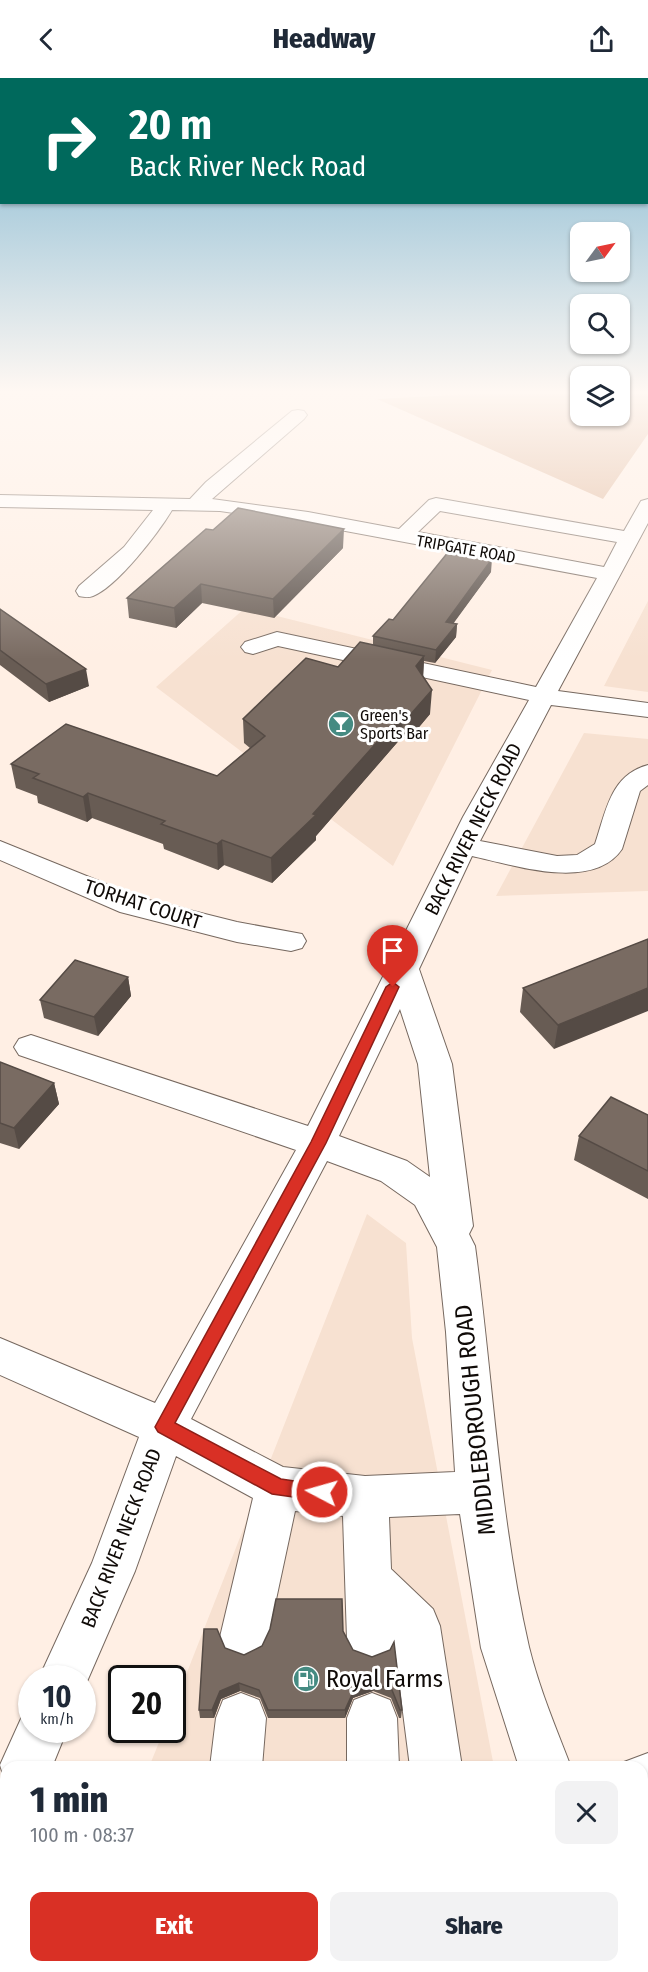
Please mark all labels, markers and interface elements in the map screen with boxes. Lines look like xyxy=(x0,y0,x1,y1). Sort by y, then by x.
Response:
icon: back xyxy=(30,23,63,56)
text: Headway xyxy=(273,23,375,55)
icon: share xyxy=(585,23,618,56)
text: 20 m xyxy=(129,100,212,150)
icon: right xyxy=(30,102,108,180)
text: Back River Neck Road xyxy=(129,151,366,183)
north arrow xyxy=(570,222,630,282)
map controls xyxy=(570,222,630,426)
button: search xyxy=(570,294,630,354)
button: layers xyxy=(570,366,630,426)
street label: TRIPGATE ROAD xyxy=(415,531,517,567)
place label: Green's Sports Bar xyxy=(360,706,429,743)
bar icon: Green's Sports Bar xyxy=(326,709,356,739)
street label: BACK RIVER NECK ROAD xyxy=(419,739,527,919)
street label: TORHAT COURT xyxy=(82,874,205,934)
pin xyxy=(367,925,418,987)
icon: arrive xyxy=(376,934,409,967)
street label: MIDDLEBOROUGH ROAD xyxy=(449,1303,501,1537)
street label: BACK RIVER NECK ROAD xyxy=(76,1445,166,1631)
position arrow xyxy=(290,1460,354,1524)
fuel station icon: Royal Farms xyxy=(291,1664,321,1694)
speed limit sign: 20 xyxy=(108,1665,186,1743)
place label: Royal Farms xyxy=(326,1665,443,1693)
text: 10 xyxy=(42,1679,72,1715)
text: km/h xyxy=(40,1710,74,1728)
text: 1 min xyxy=(30,1778,108,1822)
button: close xyxy=(555,1781,618,1844)
text: 100 m · 08:37 xyxy=(30,1823,134,1847)
button: Exit xyxy=(30,1892,318,1961)
button: Share xyxy=(330,1892,618,1961)

